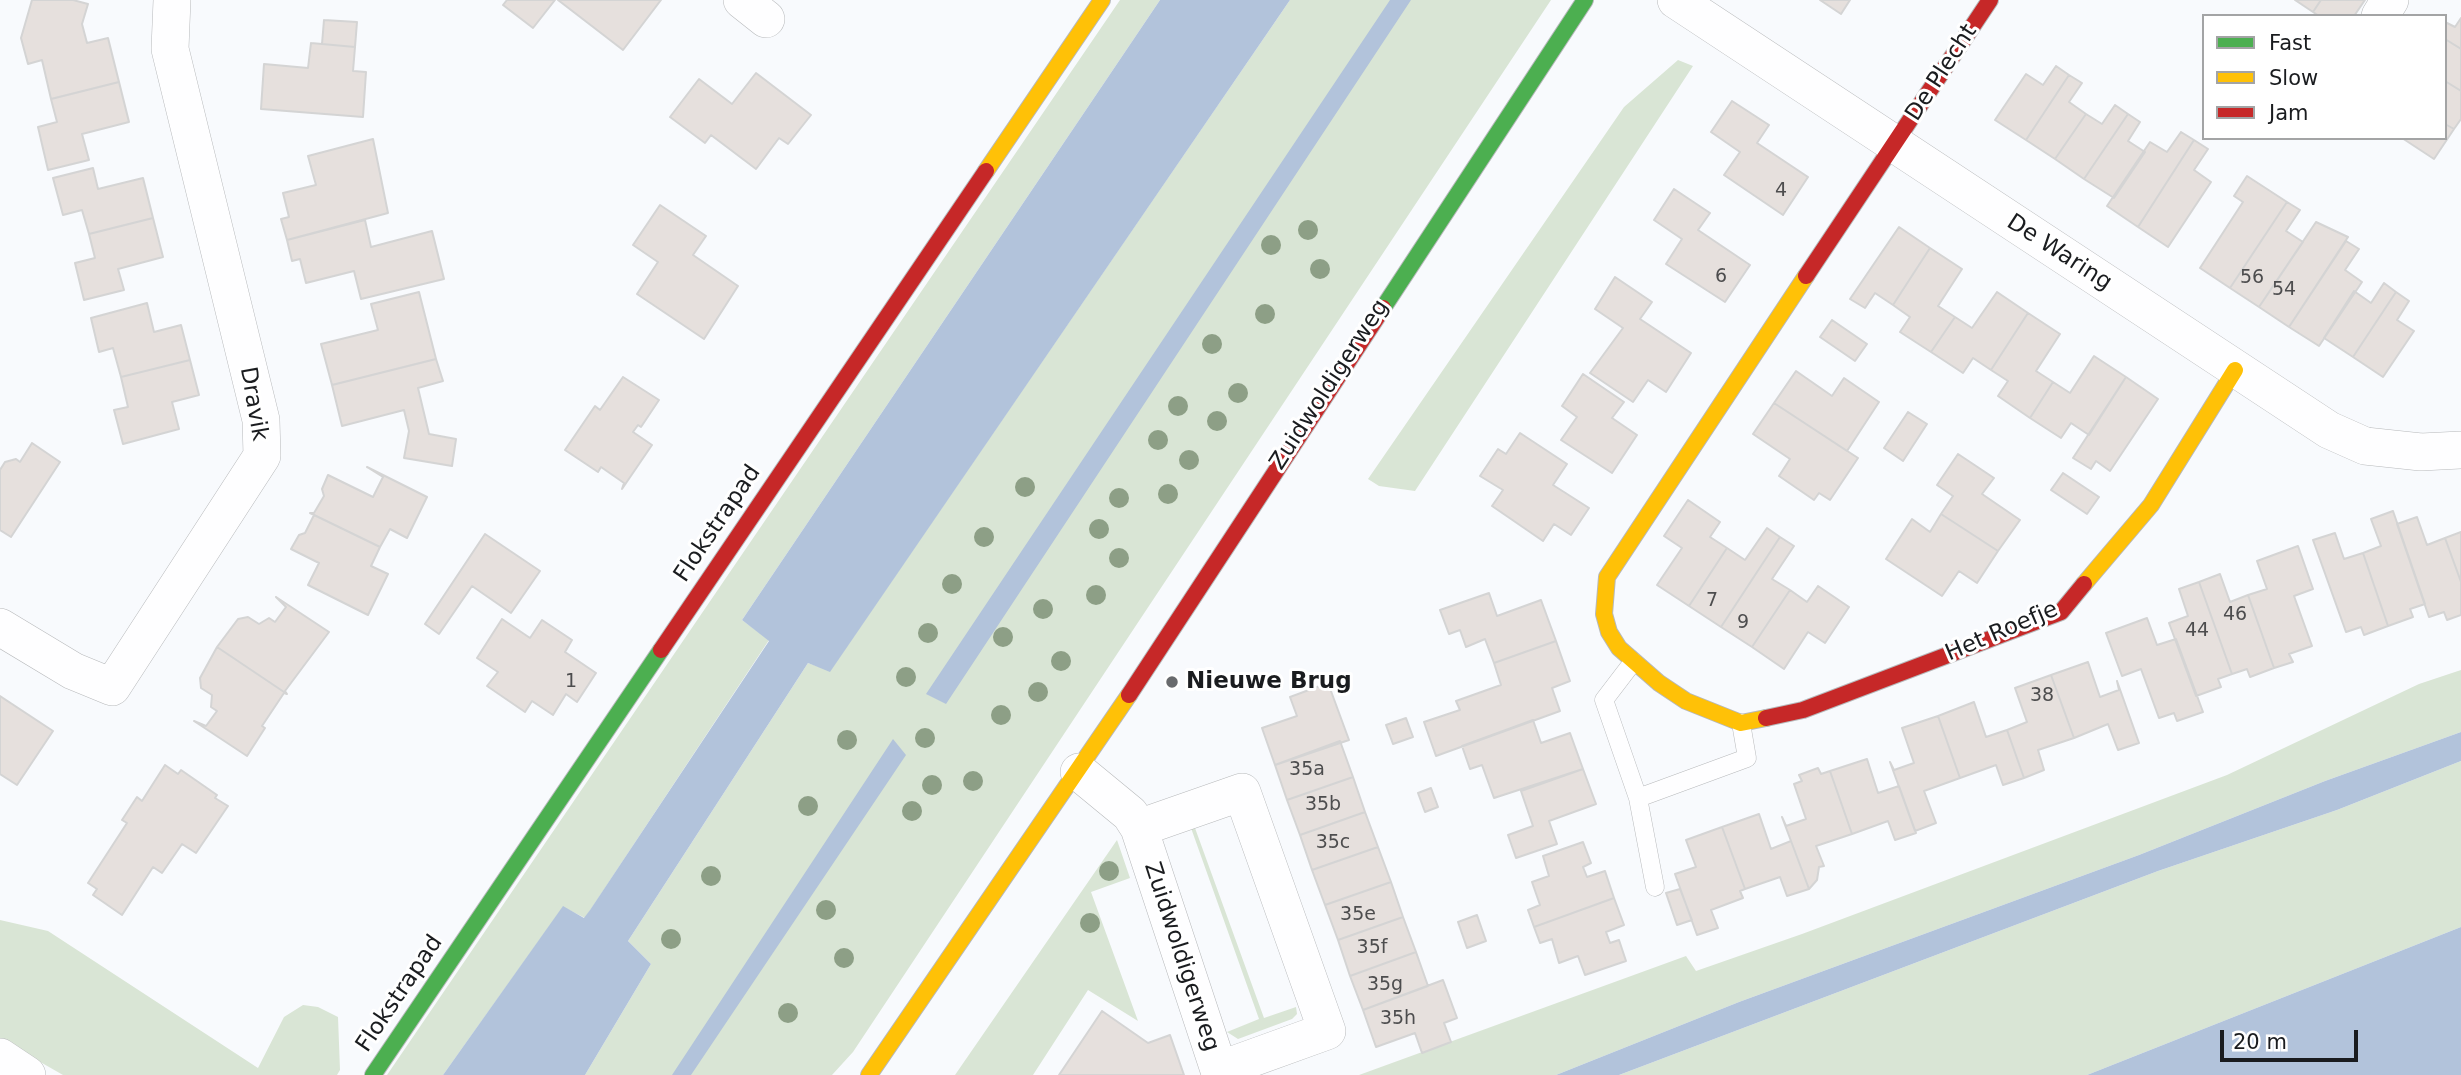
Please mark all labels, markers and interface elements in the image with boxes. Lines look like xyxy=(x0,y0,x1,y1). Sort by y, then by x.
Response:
legend xyxy=(2202,14,2447,140)
street label: De Plecht xyxy=(1901,19,1983,127)
text: Fast xyxy=(2269,31,2311,55)
text: Slow xyxy=(2269,66,2318,90)
text: Jam xyxy=(2269,101,2309,125)
house number: 4 xyxy=(1775,180,1787,202)
street label: De Waring xyxy=(2001,209,2117,297)
house number: 6 xyxy=(1715,266,1727,288)
house number: 56 xyxy=(2240,267,2264,289)
house number: 54 xyxy=(2272,279,2296,301)
street label: Zuidwoldigerweg xyxy=(1265,295,1395,475)
street label: Dravik xyxy=(233,365,273,443)
street label: Flokstrapad xyxy=(669,460,767,588)
house number: 7 xyxy=(1706,590,1718,612)
street label: Het Roefje xyxy=(1942,596,2062,668)
house number: 46 xyxy=(2223,604,2247,626)
house number: 9 xyxy=(1737,612,1749,634)
house number: 44 xyxy=(2185,620,2209,642)
place label: Nieuwe Brug xyxy=(1186,668,1352,696)
house number: 1 xyxy=(565,671,577,693)
marker: Nieuwe Brug xyxy=(1164,674,1180,690)
house number: 38 xyxy=(2030,685,2054,707)
house number: 35a xyxy=(1289,759,1325,781)
house number: 35b xyxy=(1305,794,1341,816)
house number: 35c xyxy=(1316,832,1350,854)
street label: Zuidwoldigerweg xyxy=(1137,859,1225,1055)
house number: 35e xyxy=(1340,904,1376,926)
street label: Flokstrapad xyxy=(351,930,449,1058)
house number: 35f xyxy=(1357,937,1387,959)
house number: 35g xyxy=(1367,974,1403,996)
house number: 35h xyxy=(1380,1008,1416,1030)
scale bar xyxy=(2223,1016,2361,1060)
text: 20 m xyxy=(2233,1030,2287,1054)

